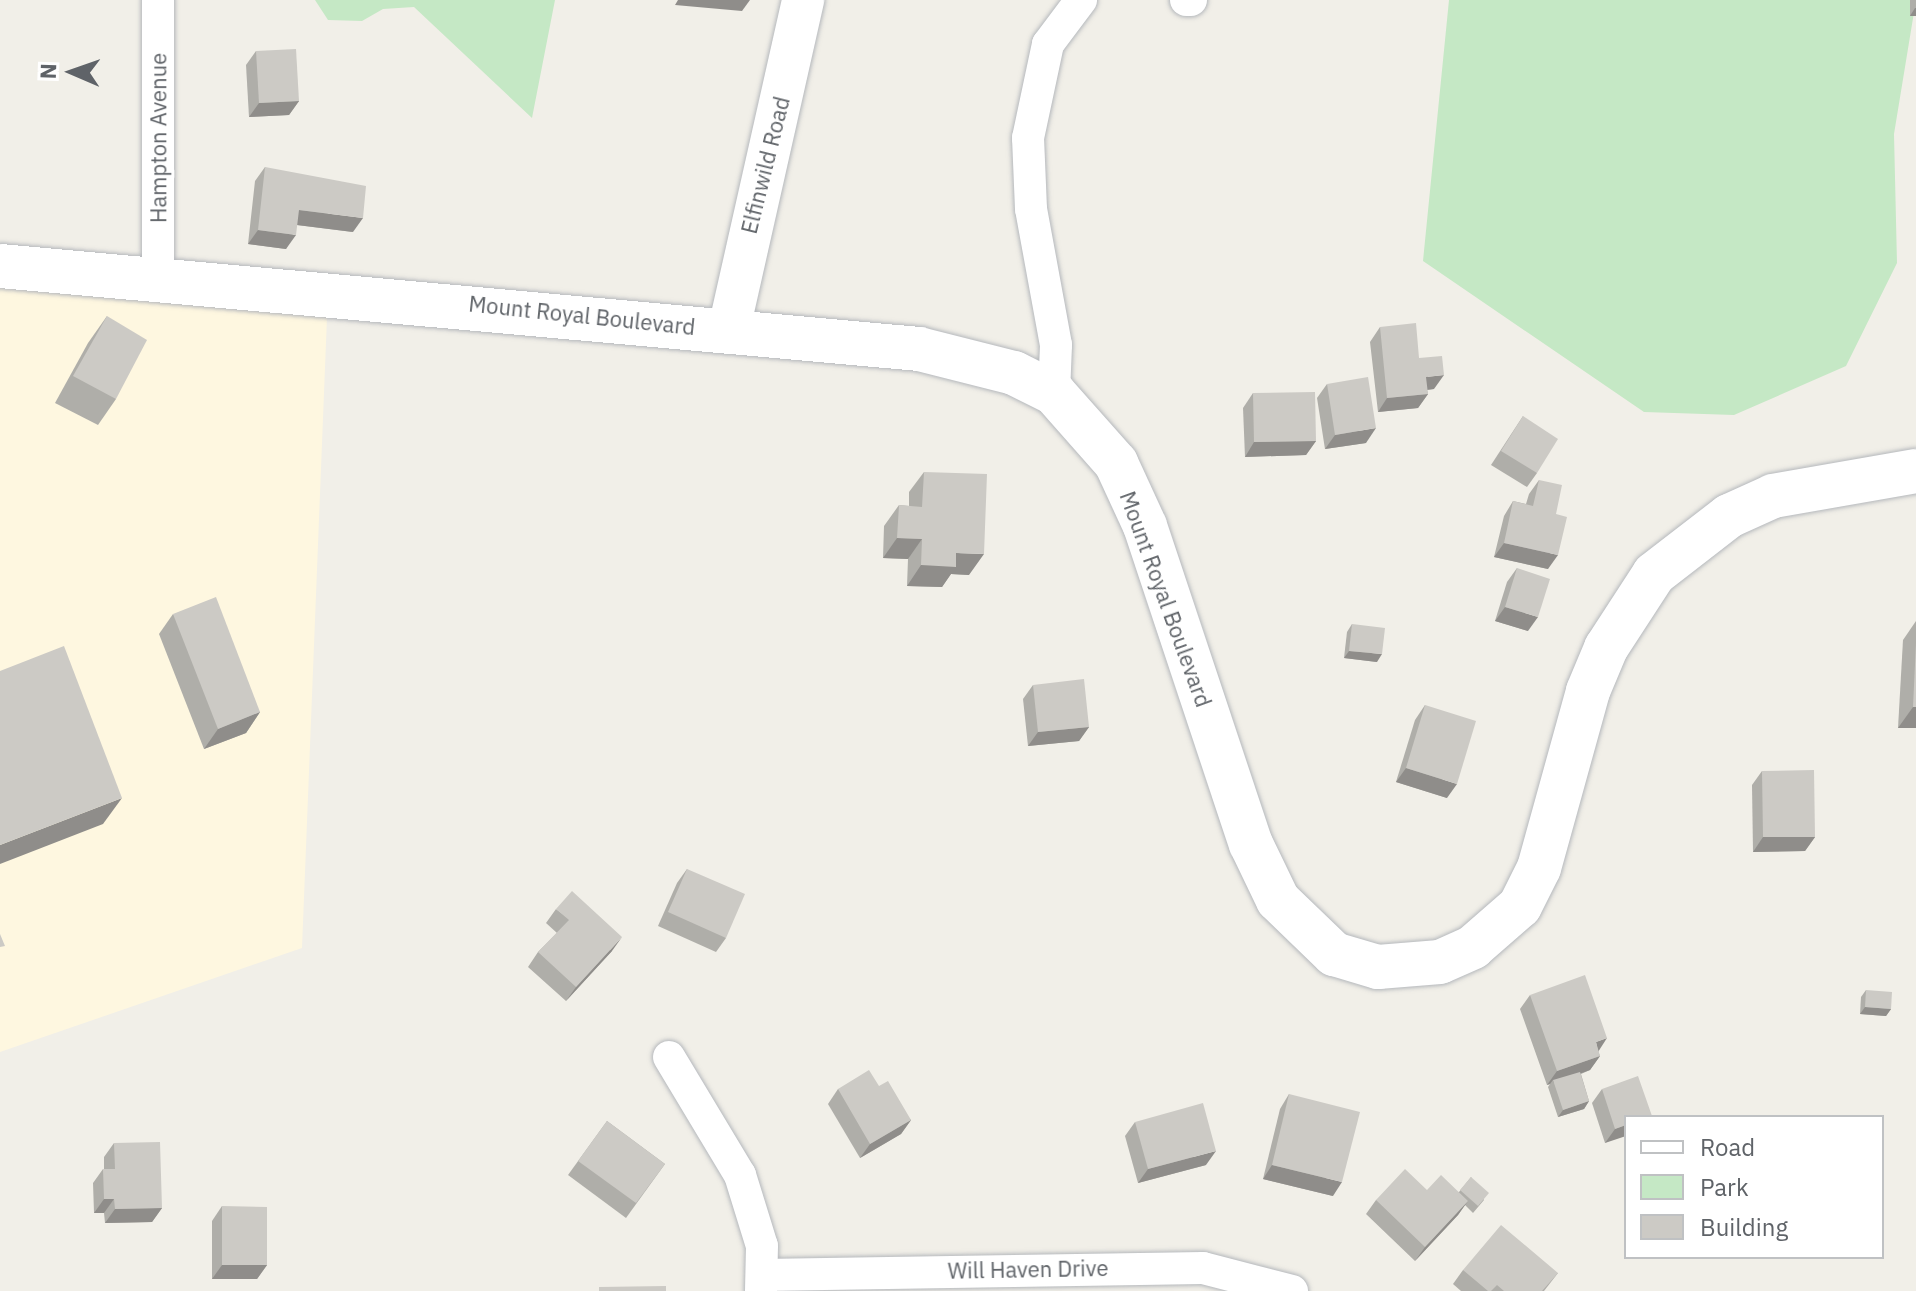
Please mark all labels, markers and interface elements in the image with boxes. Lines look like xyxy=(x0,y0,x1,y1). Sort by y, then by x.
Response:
north arrow xyxy=(32,32,112,112)
street label: Hampton Avenue xyxy=(145,53,171,223)
text: N xyxy=(33,63,62,80)
street label: Elfinwild Road xyxy=(735,94,795,236)
street label: Mount Royal Boulevard xyxy=(467,290,697,340)
street label: Mount Royal Boulevard xyxy=(1115,487,1217,711)
legend xyxy=(1624,1115,1884,1259)
text: Road xyxy=(1700,1131,1755,1163)
text: Park xyxy=(1700,1171,1749,1203)
text: Building xyxy=(1700,1211,1788,1243)
street label: Will Haven Drive xyxy=(947,1254,1109,1284)

